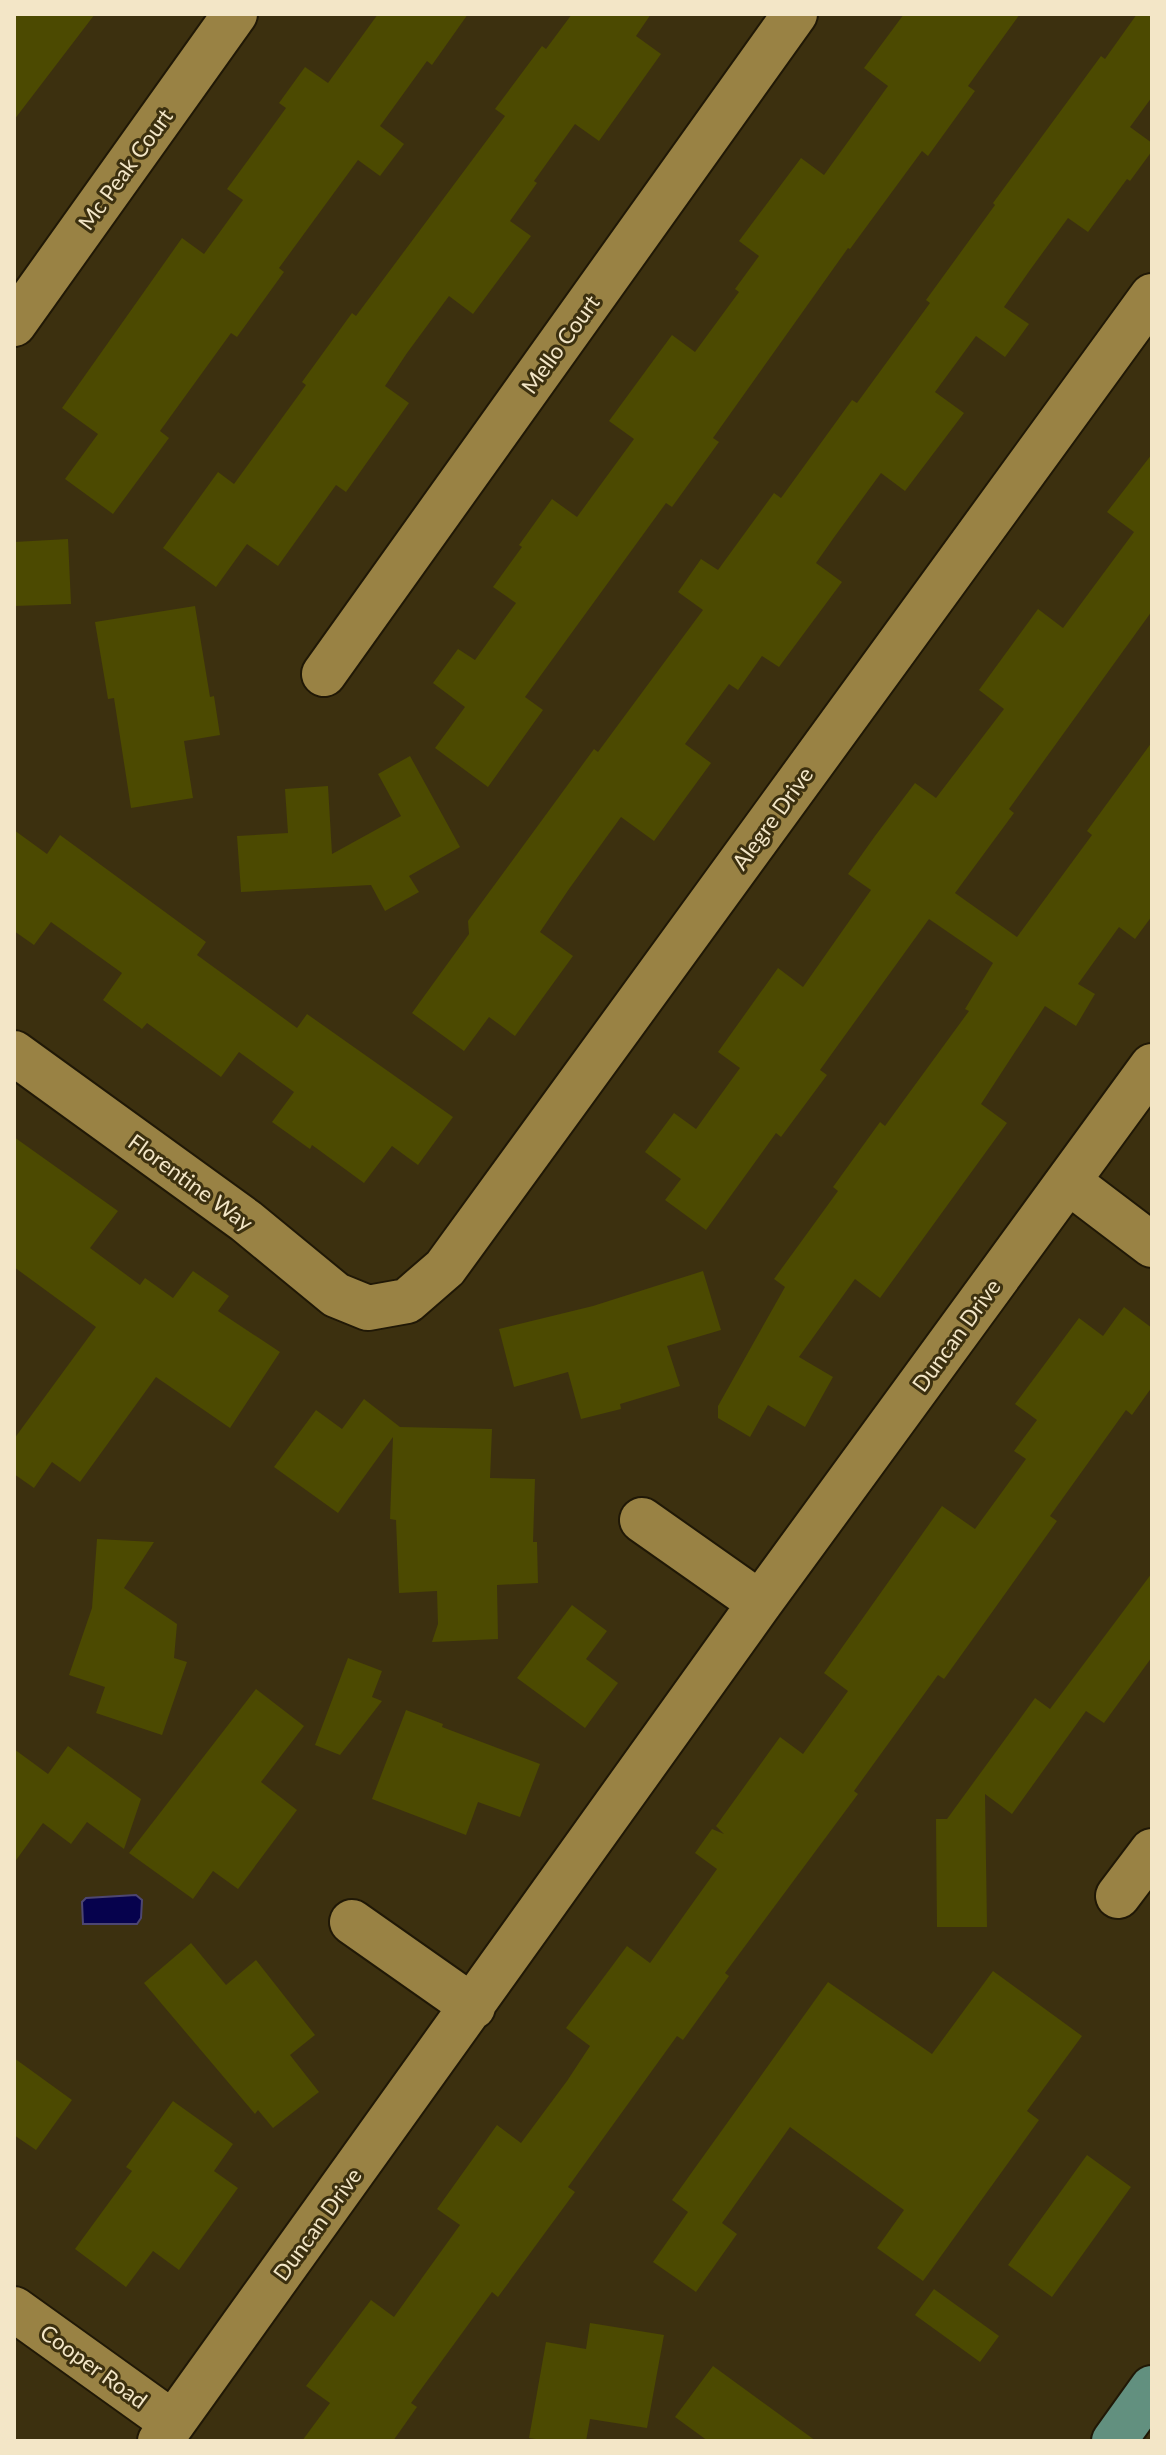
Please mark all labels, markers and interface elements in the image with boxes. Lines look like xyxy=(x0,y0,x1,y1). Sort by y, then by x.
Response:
street label: Mc Peak Court xyxy=(72,103,178,235)
street label: Mello Court xyxy=(515,289,605,399)
street label: Alegre Drive xyxy=(726,761,818,875)
street label: Florentine Way xyxy=(123,1128,259,1237)
street label: Duncan Drive xyxy=(906,1273,1006,1397)
street label: Duncan Drive xyxy=(267,2162,367,2286)
street label: Cooper Road xyxy=(35,2318,153,2414)

